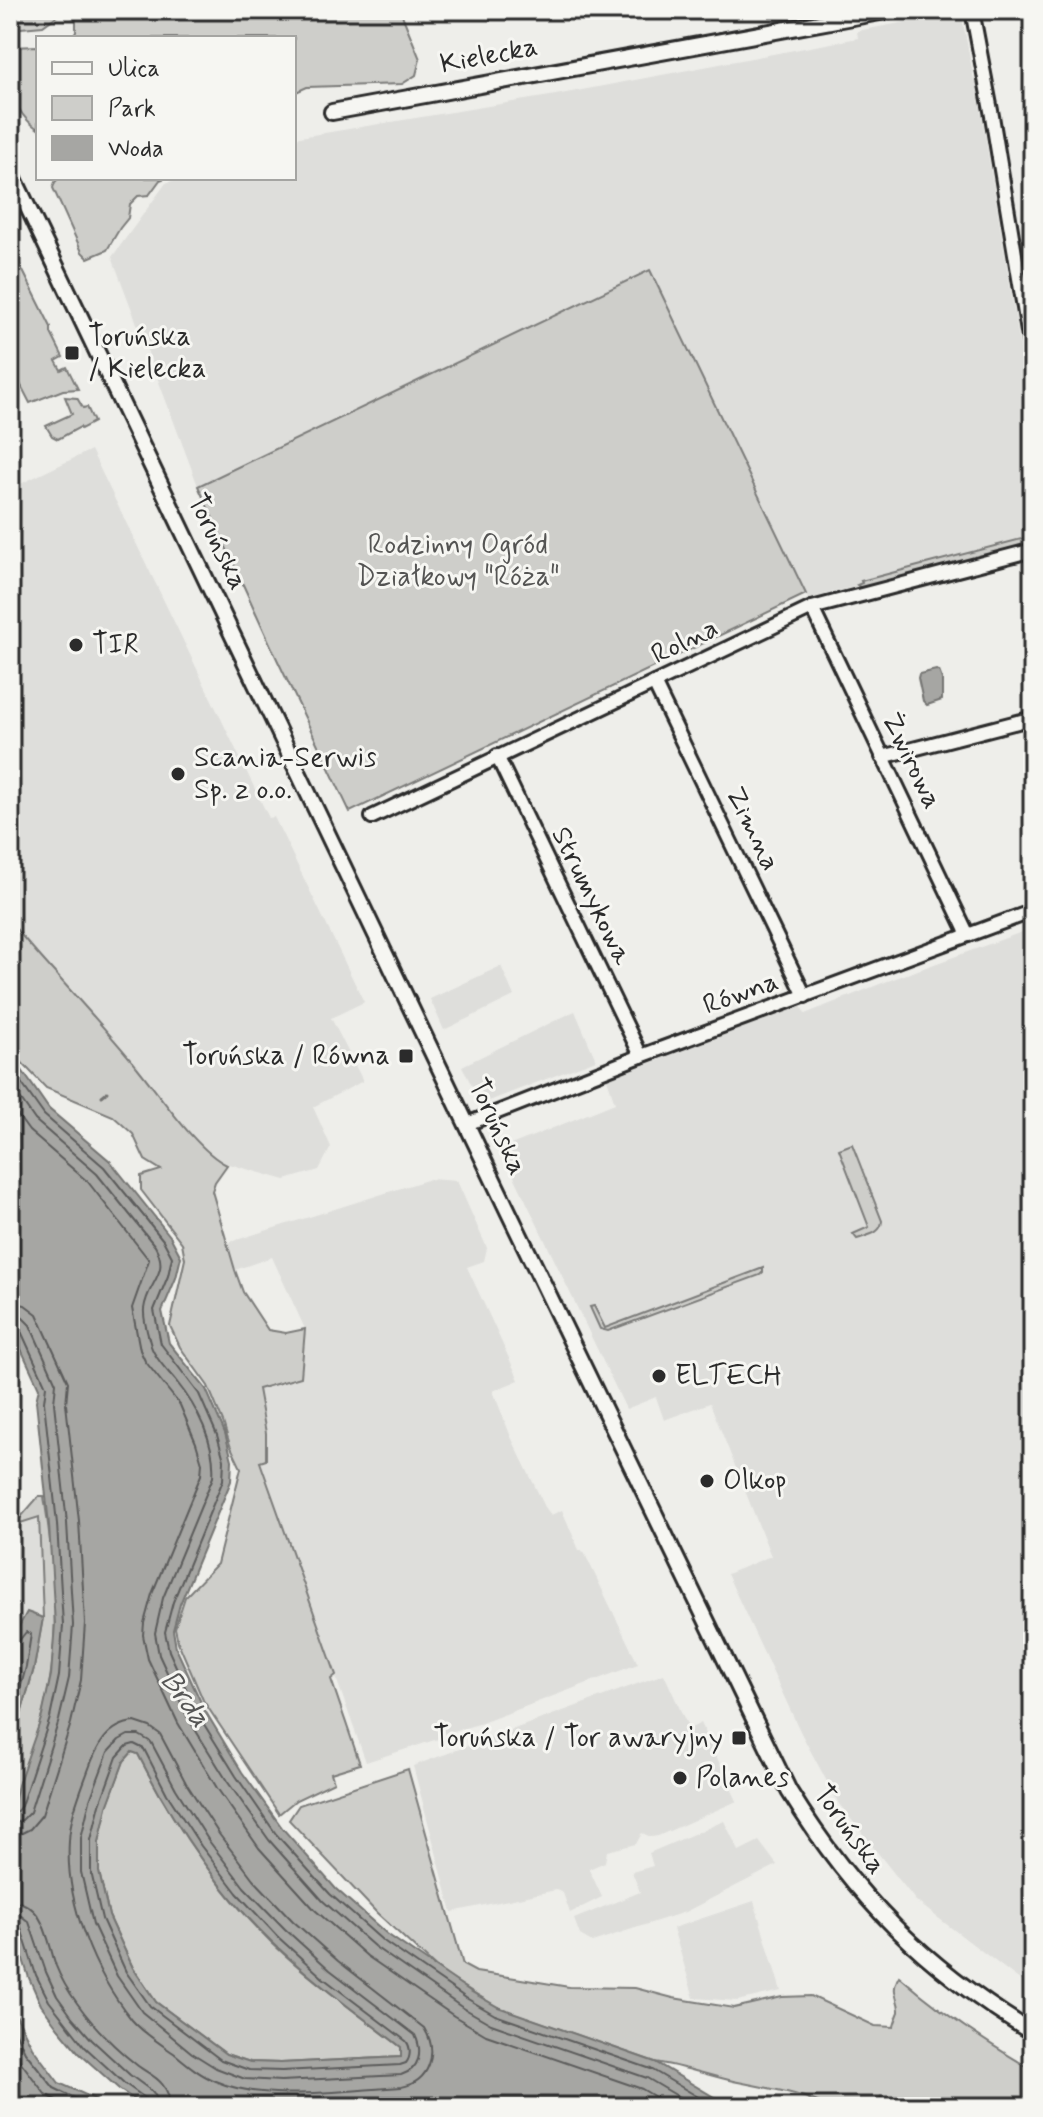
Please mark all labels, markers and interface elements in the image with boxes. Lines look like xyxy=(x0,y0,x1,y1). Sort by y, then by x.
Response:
street label: Kielecka xyxy=(437,28,541,84)
legend xyxy=(36,36,296,180)
text: Ulica xyxy=(108,54,160,85)
text: Park xyxy=(108,94,156,125)
text: Woda xyxy=(108,134,164,165)
place label: Toruńska / Kielecka xyxy=(88,319,206,388)
marker: Toruńska / Kielecka xyxy=(63,344,81,362)
street label: Toruńska xyxy=(178,488,256,596)
park label: Rodzinny Ogród Działkowy "Róża" xyxy=(356,527,560,596)
street label: Rolna xyxy=(645,610,725,674)
place label: TIR xyxy=(92,627,139,664)
marker: TIR xyxy=(67,636,85,654)
street label: Żwirowa xyxy=(872,707,950,815)
place label: Scania-Serwis Sp. z o.o. xyxy=(194,740,376,809)
marker: Scania-Serwis Sp. z o.o. xyxy=(169,765,187,783)
street label: Zimna xyxy=(716,781,788,877)
street label: Strumykowa xyxy=(542,821,640,971)
street label: Równa xyxy=(698,963,784,1025)
place label: Toruńska / Równa xyxy=(182,1038,390,1075)
marker: Toruńska / Równa xyxy=(397,1047,415,1065)
street label: Toruńska xyxy=(459,1073,535,1181)
place label: ELTECH xyxy=(675,1358,782,1395)
marker: ELTECH xyxy=(650,1367,668,1385)
place label: Olkop xyxy=(723,1463,786,1500)
marker: Olkop xyxy=(698,1472,716,1490)
water label: Brda xyxy=(151,1663,219,1735)
place label: Toruńska / Tor awaryjny xyxy=(433,1720,723,1757)
marker: Toruńska / Tor awaryjny xyxy=(730,1729,748,1747)
place label: Polanes xyxy=(696,1760,789,1797)
marker: Polanes xyxy=(671,1769,689,1787)
street label: Toruńska xyxy=(804,1778,894,1882)

